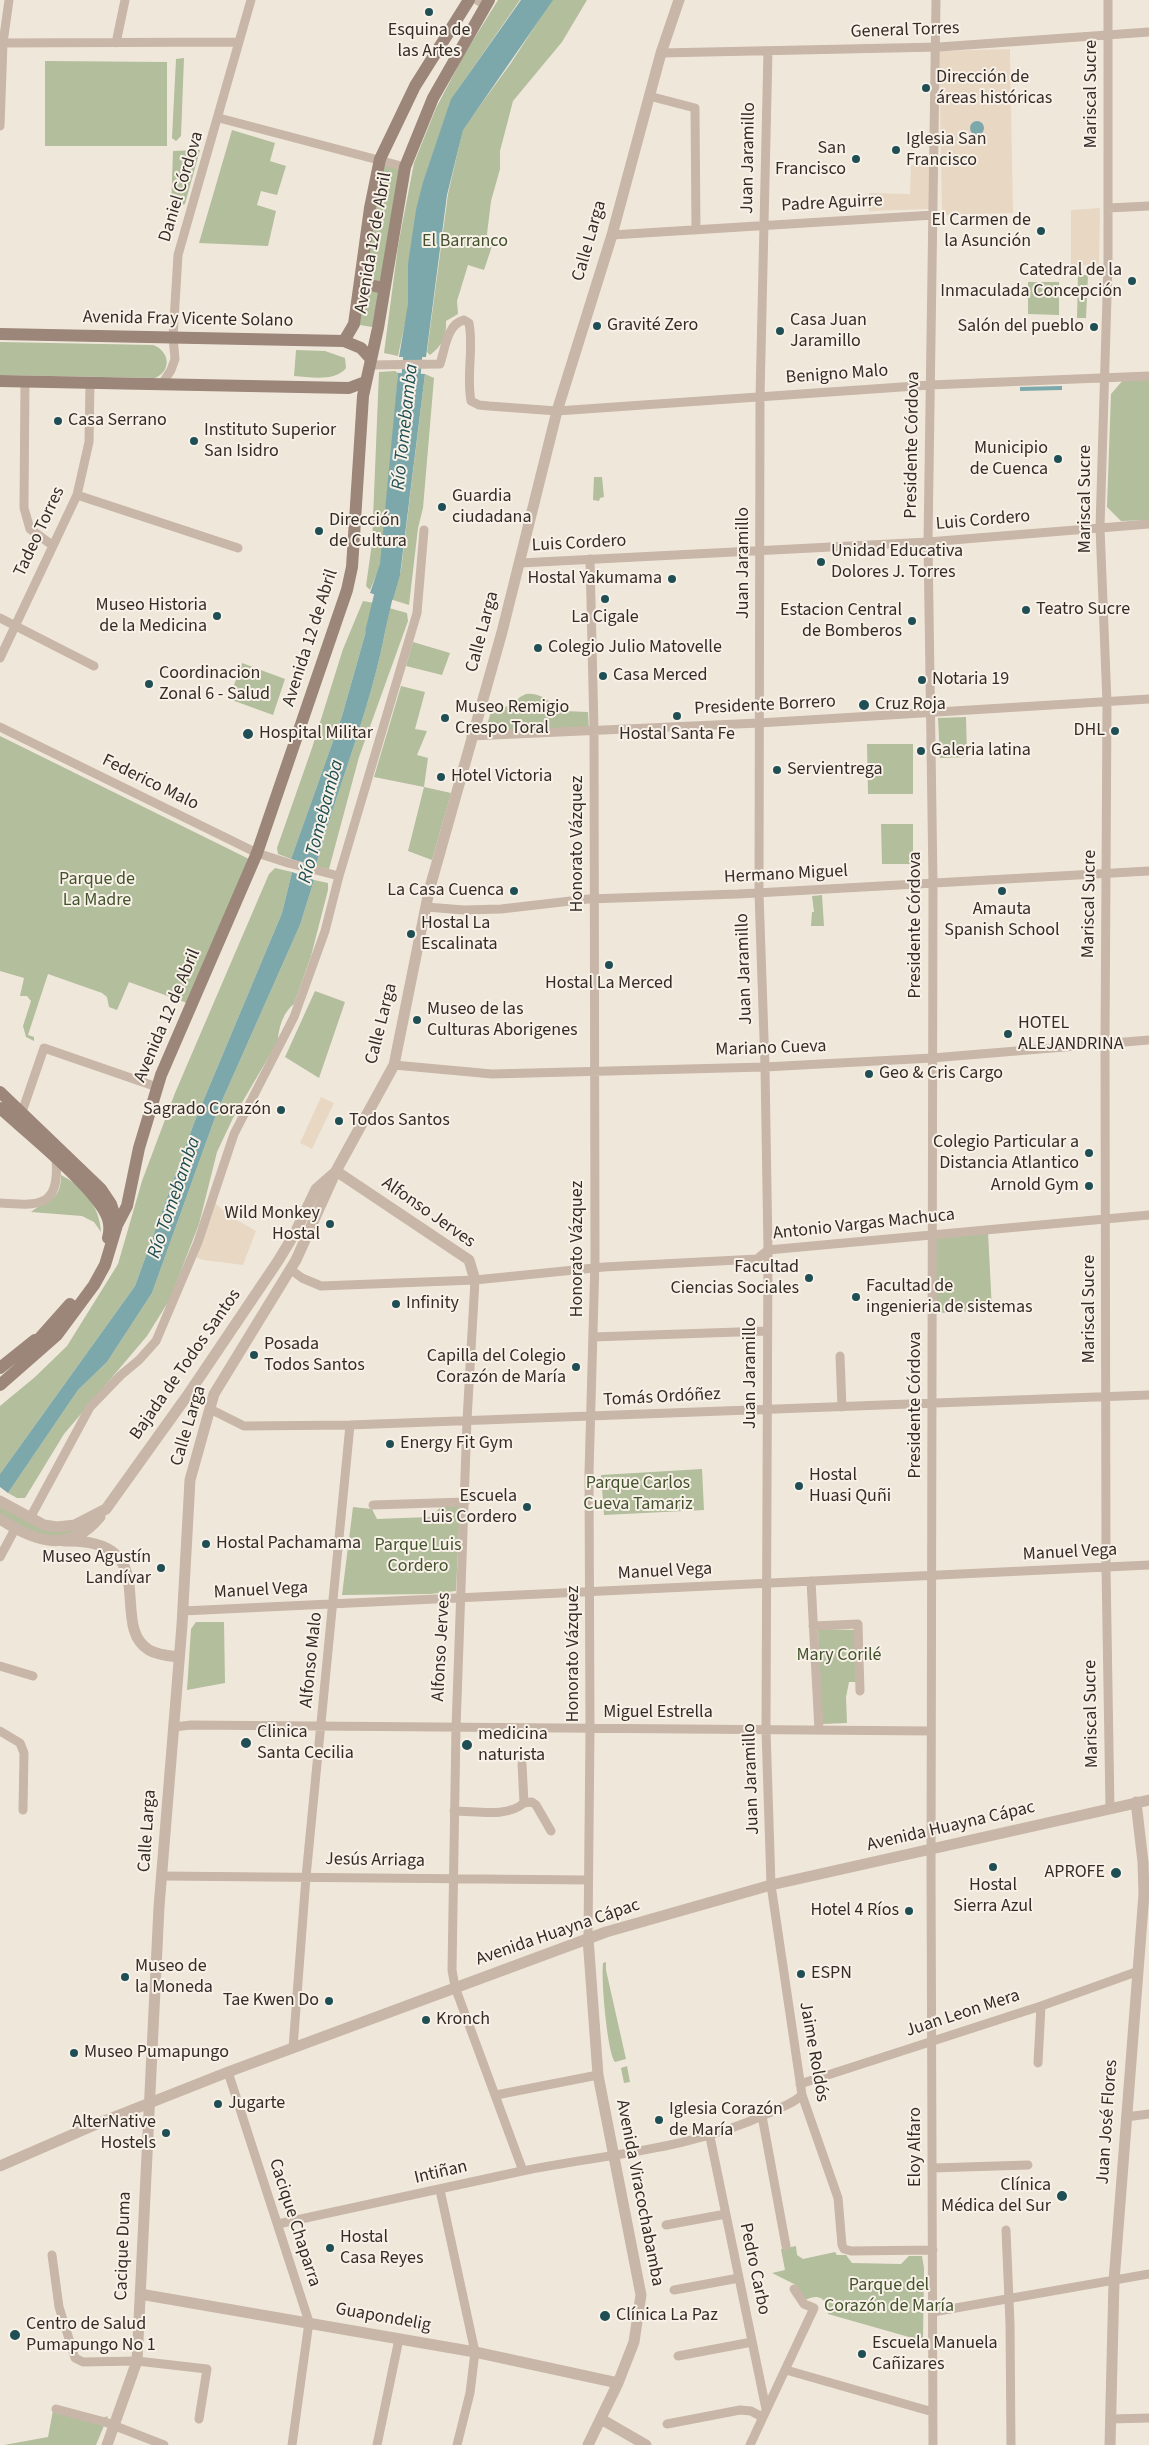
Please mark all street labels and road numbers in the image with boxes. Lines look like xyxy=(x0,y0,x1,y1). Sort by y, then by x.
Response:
street label: General Torres xyxy=(850,18,960,44)
street label: Mariscal Sucre xyxy=(1081,40,1103,148)
street label: Juan Jaramillo xyxy=(737,102,761,214)
street label: Daniel Córdova xyxy=(155,129,209,245)
street label: Avenida 12 de Abril xyxy=(351,171,397,315)
street label: Padre Aguirre xyxy=(781,191,883,217)
street label: Calle Larga xyxy=(568,198,612,284)
street label: Avenida Fray Vicente Solano xyxy=(83,307,293,333)
street label: Benigno Malo xyxy=(785,361,889,389)
street label: Presidente Córdova xyxy=(901,371,925,519)
street label: Mariscal Sucre xyxy=(1075,445,1097,553)
street label: Tadeo Torres xyxy=(10,484,70,580)
street label: Luis Cordero xyxy=(935,506,1031,536)
street label: Juan Jaramillo xyxy=(733,507,755,619)
street label: Luis Cordero xyxy=(531,531,627,557)
street label: Avenida 12 de Abril xyxy=(279,567,343,709)
street label: Calle Larga xyxy=(462,589,504,675)
street label: Presidente Borrero xyxy=(694,692,836,720)
street label: Federico Malo xyxy=(98,750,202,816)
street label: Honorato Vázquez xyxy=(567,776,589,912)
street label: Mariscal Sucre xyxy=(1078,850,1102,958)
street label: Presidente Córdova xyxy=(905,851,927,999)
street label: Hermano Miguel xyxy=(724,861,848,889)
street label: Juan Jaramillo xyxy=(732,913,758,1025)
street label: Avenida 12 de Abril xyxy=(130,946,206,1086)
street label: Calle Larga xyxy=(362,981,402,1067)
street label: Mariano Cueva xyxy=(715,1036,827,1062)
street label: Alfonso Jerves xyxy=(377,1173,479,1253)
street label: Honorato Vázquez xyxy=(567,1181,589,1317)
street label: Antonio Vargas Machuca xyxy=(772,1205,956,1245)
street label: Mariscal Sucre xyxy=(1079,1255,1101,1363)
street label: Bajada de Todos Santos xyxy=(126,1285,246,1445)
street label: Juan Jaramillo xyxy=(740,1317,762,1429)
street label: Presidente Córdova xyxy=(905,1331,927,1479)
street label: Calle Larga xyxy=(167,1383,211,1469)
street label: Tomás Ordóñez xyxy=(603,1384,721,1412)
street label: Manuel Vega xyxy=(1022,1540,1118,1566)
street label: Manuel Vega xyxy=(617,1559,713,1585)
street label: Manuel Vega xyxy=(213,1578,309,1604)
street label: Honorato Vázquez xyxy=(563,1586,585,1722)
street label: Alfonso Jerves xyxy=(428,1592,456,1702)
street label: Alfonso Malo xyxy=(296,1611,328,1709)
street label: Mariscal Sucre xyxy=(1080,1660,1104,1768)
street label: Miguel Estrella xyxy=(603,1702,713,1724)
street label: Juan Jaramillo xyxy=(739,1723,765,1835)
street label: Calle Larga xyxy=(134,1789,162,1873)
street label: Avenida Huayna Cápac xyxy=(865,1797,1037,1857)
street label: Jesús Arriaga xyxy=(325,1849,425,1873)
street label: Avenida Huayna Cápac xyxy=(473,1895,643,1971)
street label: Juan Leon Mera xyxy=(903,1985,1023,2043)
street label: Jaime Roldós xyxy=(794,2000,832,2104)
street label: Juan José Flores xyxy=(1093,2059,1123,2185)
street label: Avenida Viracochabamba xyxy=(610,2098,668,2288)
street label: Eloy Alfaro xyxy=(905,2107,927,2187)
street label: Cacique Chaparra xyxy=(263,2156,325,2290)
street label: Intiñan xyxy=(412,2156,470,2190)
street label: Cacique Duma xyxy=(111,2191,137,2301)
street label: Pedro Carbo xyxy=(734,2221,774,2317)
street label: Guapondelig xyxy=(334,2299,432,2337)

